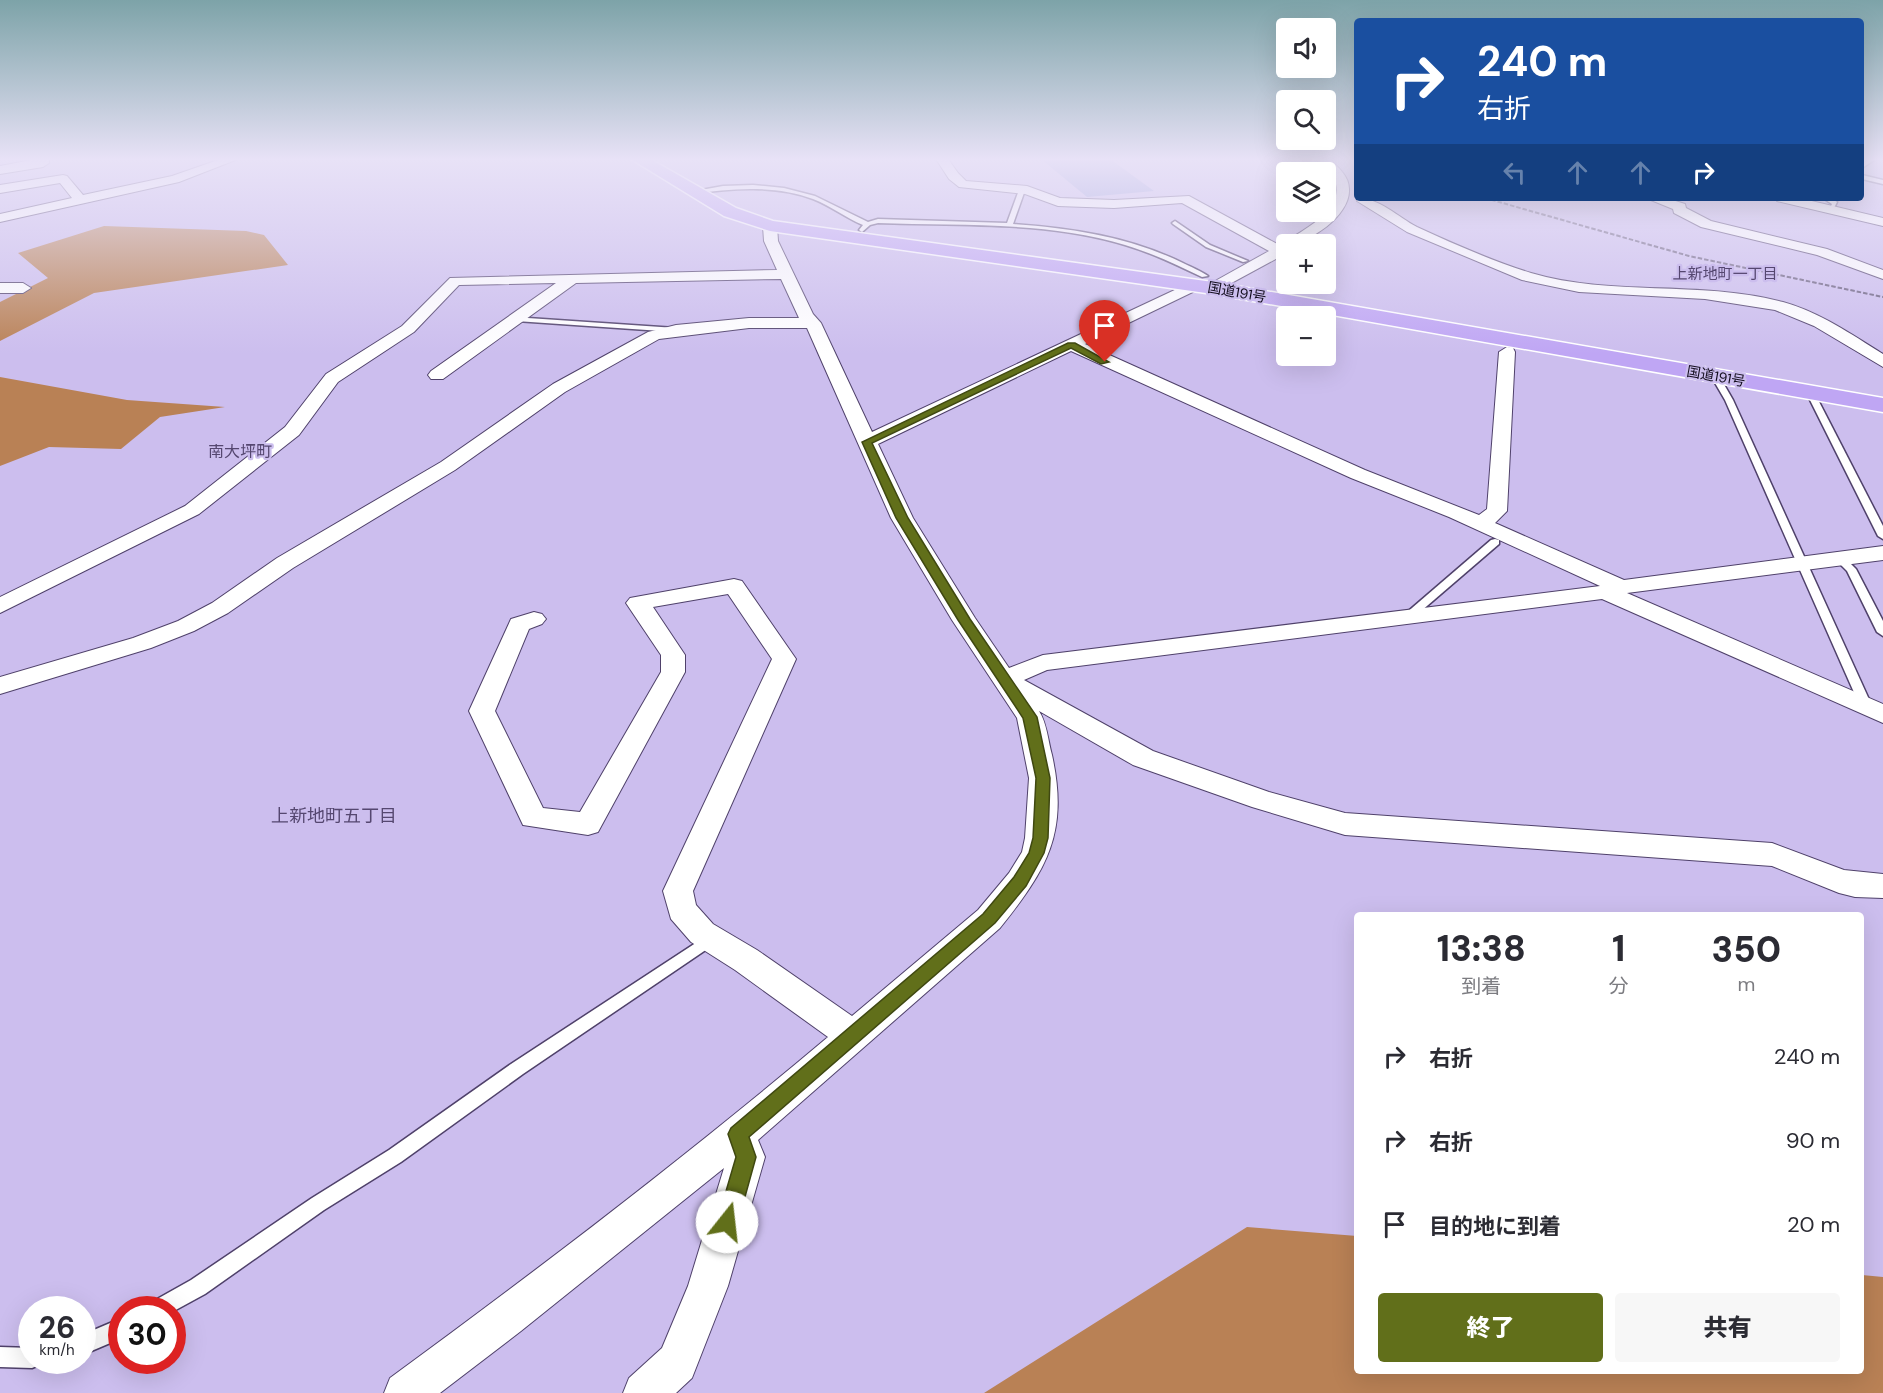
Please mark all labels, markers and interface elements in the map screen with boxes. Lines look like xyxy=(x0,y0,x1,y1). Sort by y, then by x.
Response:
map controls xyxy=(1276,18,1336,366)
button: sound xyxy=(1276,18,1336,78)
text: 240 m xyxy=(1477,34,1607,89)
icon: right xyxy=(1378,42,1456,120)
button: search xyxy=(1276,90,1336,150)
text: 右折 xyxy=(1477,91,1531,126)
icon: left xyxy=(1498,156,1531,189)
icon: ahead xyxy=(1561,156,1594,189)
icon: ahead xyxy=(1624,156,1657,189)
icon: right xyxy=(1687,156,1720,189)
button: layers xyxy=(1276,162,1336,222)
button: + xyxy=(1276,234,1336,294)
district label: 上新地町一丁目 xyxy=(1672,264,1778,284)
street label: 国道191号 xyxy=(1206,278,1268,306)
pin xyxy=(1079,300,1130,362)
button: − xyxy=(1276,306,1336,366)
icon: arrive xyxy=(1088,309,1121,342)
street label: 国道191号 xyxy=(1685,362,1747,390)
district label: 南大坪町 xyxy=(208,441,272,462)
district label: 上新地町五丁目 xyxy=(271,804,397,828)
text: 13:38 xyxy=(1437,925,1526,972)
text: 1 xyxy=(1612,925,1625,972)
text: 350 xyxy=(1712,926,1781,973)
text: m xyxy=(1737,971,1755,997)
text: 到着 xyxy=(1461,973,1501,999)
text: 分 xyxy=(1609,973,1629,999)
icon: right xyxy=(1378,1040,1411,1073)
text: 240 m xyxy=(1774,1042,1840,1071)
text: 右折 xyxy=(1429,1044,1473,1073)
icon: right xyxy=(1378,1124,1411,1157)
text: 90 m xyxy=(1786,1126,1840,1155)
text: 右折 xyxy=(1429,1128,1473,1157)
position arrow xyxy=(695,1190,759,1254)
icon: arrive xyxy=(1378,1208,1411,1241)
text: 20 m xyxy=(1787,1210,1840,1239)
text: 目的地に到着 xyxy=(1429,1212,1561,1241)
button: 終了 xyxy=(1378,1293,1603,1362)
button: 共有 xyxy=(1615,1293,1840,1362)
speed limit sign: 30 xyxy=(108,1296,186,1374)
text: 26 xyxy=(39,1308,75,1347)
text: km/h xyxy=(39,1340,75,1360)

